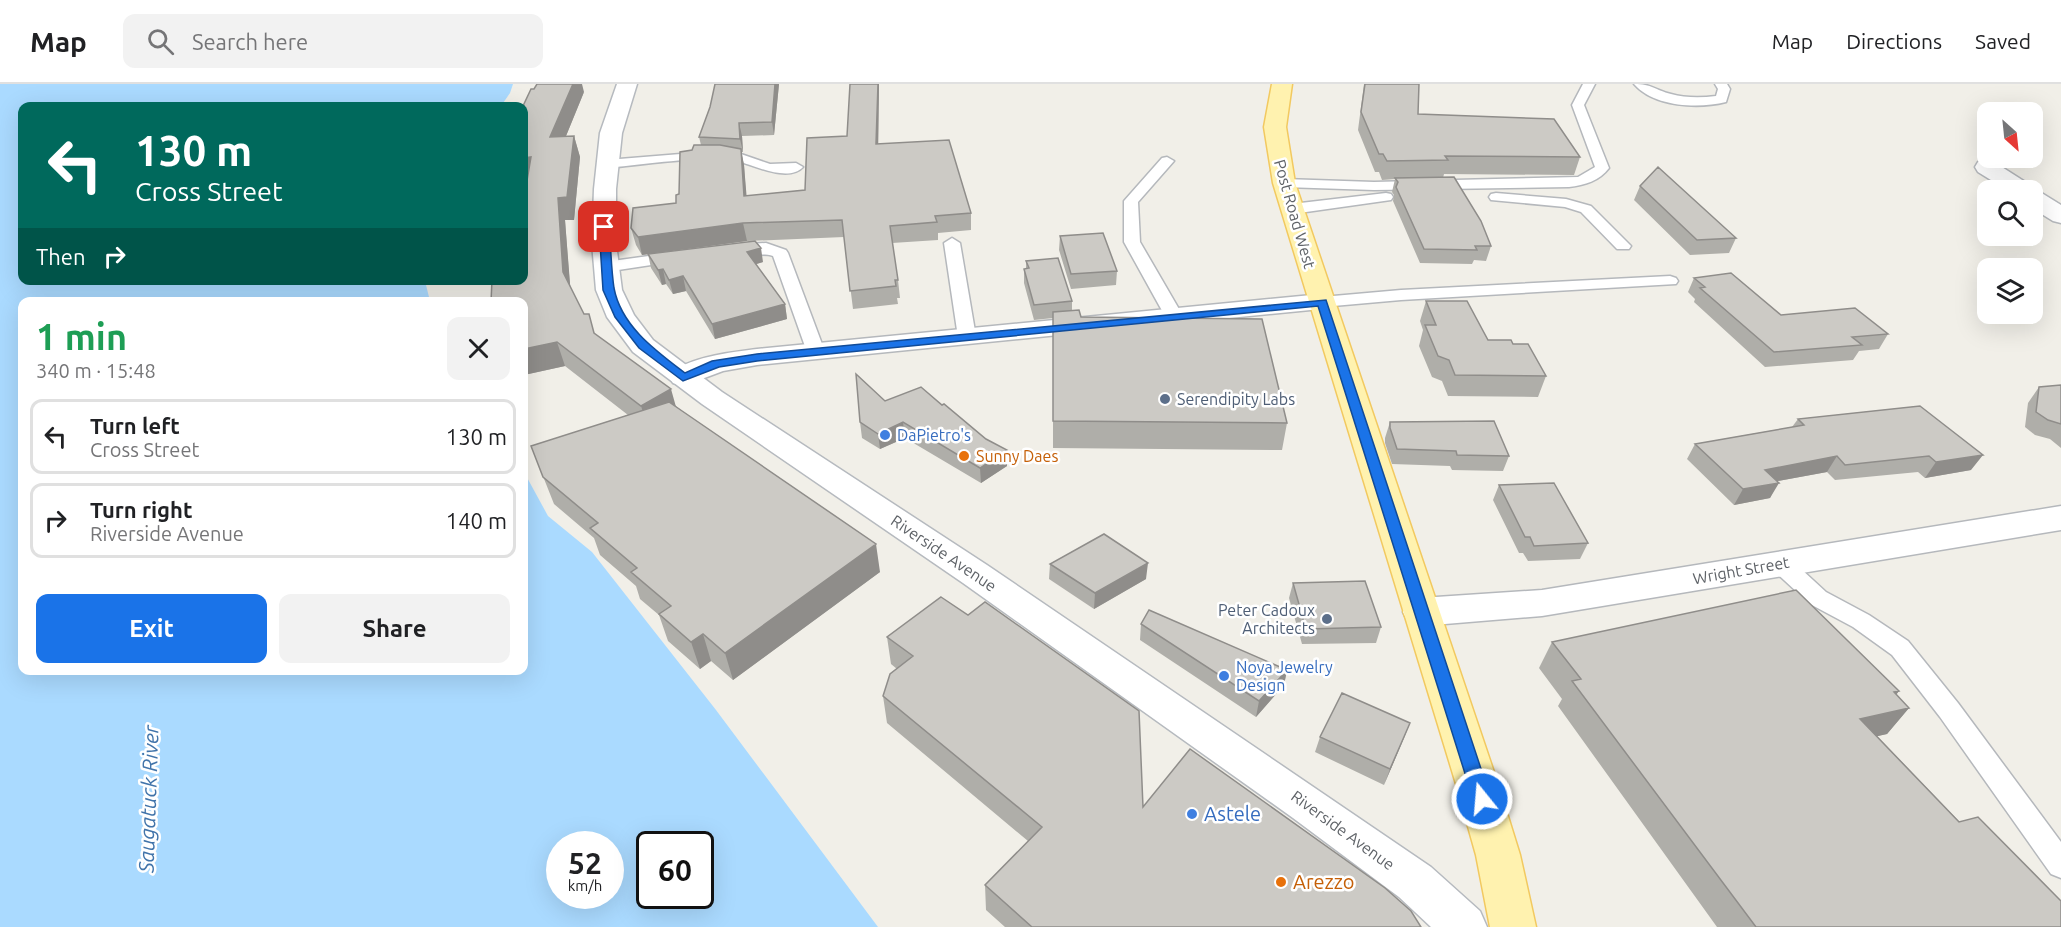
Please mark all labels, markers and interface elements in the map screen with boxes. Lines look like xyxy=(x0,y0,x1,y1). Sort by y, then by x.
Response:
search box xyxy=(123,14,543,68)
icon: search xyxy=(144,25,177,58)
text: Map xyxy=(30,26,87,57)
text: Search here xyxy=(192,29,308,54)
text: Map xyxy=(1772,29,1813,53)
text: Directions xyxy=(1846,29,1942,53)
text: Saved xyxy=(1975,29,2031,53)
north arrow xyxy=(1977,102,2043,168)
map controls xyxy=(1977,102,2043,324)
icon: left xyxy=(36,126,114,204)
text: 130 m xyxy=(135,127,252,174)
street label: Post Road West xyxy=(1271,157,1319,271)
text: Cross Street xyxy=(135,176,283,206)
button: search xyxy=(1977,180,2043,246)
pin xyxy=(578,201,629,252)
icon: arrive xyxy=(587,210,620,243)
icon: right xyxy=(98,240,131,273)
text: Then xyxy=(36,244,86,269)
button: layers xyxy=(1977,258,2043,324)
text: 1 min xyxy=(36,316,127,357)
button: close xyxy=(447,317,510,380)
text: 340 m · 15:48 xyxy=(36,359,156,382)
place label: Serendipity Labs xyxy=(1177,390,1295,408)
marker: Serendipity Labs xyxy=(1158,392,1172,406)
text: Turn left xyxy=(90,413,180,438)
icon: left xyxy=(39,420,72,453)
text: 130 m xyxy=(446,424,507,449)
place label: DaPietro's xyxy=(897,426,971,444)
marker: DaPietro's xyxy=(878,428,892,442)
text: Cross Street xyxy=(90,438,199,461)
place label: Sunny Daes xyxy=(976,447,1058,465)
marker: Sunny Daes xyxy=(957,449,971,463)
text: Turn right xyxy=(90,497,192,522)
icon: right xyxy=(39,504,72,537)
text: 140 m xyxy=(446,508,507,533)
street label: Riverside Avenue xyxy=(888,511,1000,595)
text: Riverside Avenue xyxy=(90,522,244,545)
street label: Wright Street xyxy=(1691,553,1791,587)
button: Exit xyxy=(36,594,267,663)
button: Share xyxy=(279,594,510,663)
place label: Peter Cadoux Architects xyxy=(1218,601,1315,637)
marker: Peter Cadoux Architects xyxy=(1320,612,1334,626)
place label: Noya Jewelry Design xyxy=(1236,658,1333,694)
marker: Noya Jewelry Design xyxy=(1217,669,1231,683)
water label: Saugatuck River xyxy=(133,724,163,874)
position arrow xyxy=(1450,767,1514,831)
street label: Riverside Avenue xyxy=(1288,787,1398,873)
place label: Astele xyxy=(1204,802,1261,825)
marker: Astele xyxy=(1185,807,1199,821)
speed limit sign: 60 xyxy=(636,831,714,909)
text: 52 xyxy=(568,846,602,880)
place label: Arezzo xyxy=(1293,870,1355,893)
marker: Arezzo xyxy=(1274,875,1288,889)
text: km/h xyxy=(568,877,602,894)

